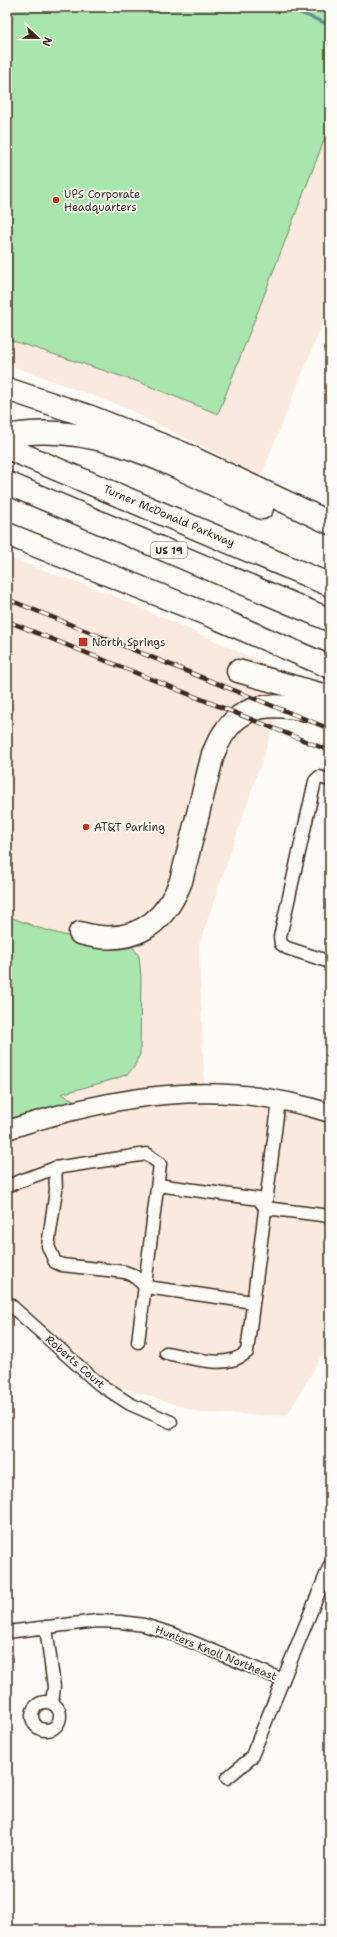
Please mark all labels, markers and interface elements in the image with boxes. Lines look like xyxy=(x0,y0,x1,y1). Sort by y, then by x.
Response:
north arrow xyxy=(18,18,58,58)
text: N xyxy=(38,35,55,49)
place label: UPS Corporate Headquarters xyxy=(64,187,140,215)
marker: UPS Corporate Headquarters xyxy=(51,195,61,205)
street label: Turner McDonald Parkway xyxy=(101,482,237,550)
road number: US 19 xyxy=(151,542,187,558)
place label: North Springs xyxy=(92,635,165,650)
marker: North Springs xyxy=(77,636,89,648)
place label: AT&T Parking xyxy=(94,820,165,835)
marker: AT&T Parking xyxy=(81,822,91,832)
street label: Roberts Court xyxy=(42,1332,108,1392)
street label: Hunters Knoll Northeast xyxy=(153,1622,279,1684)

